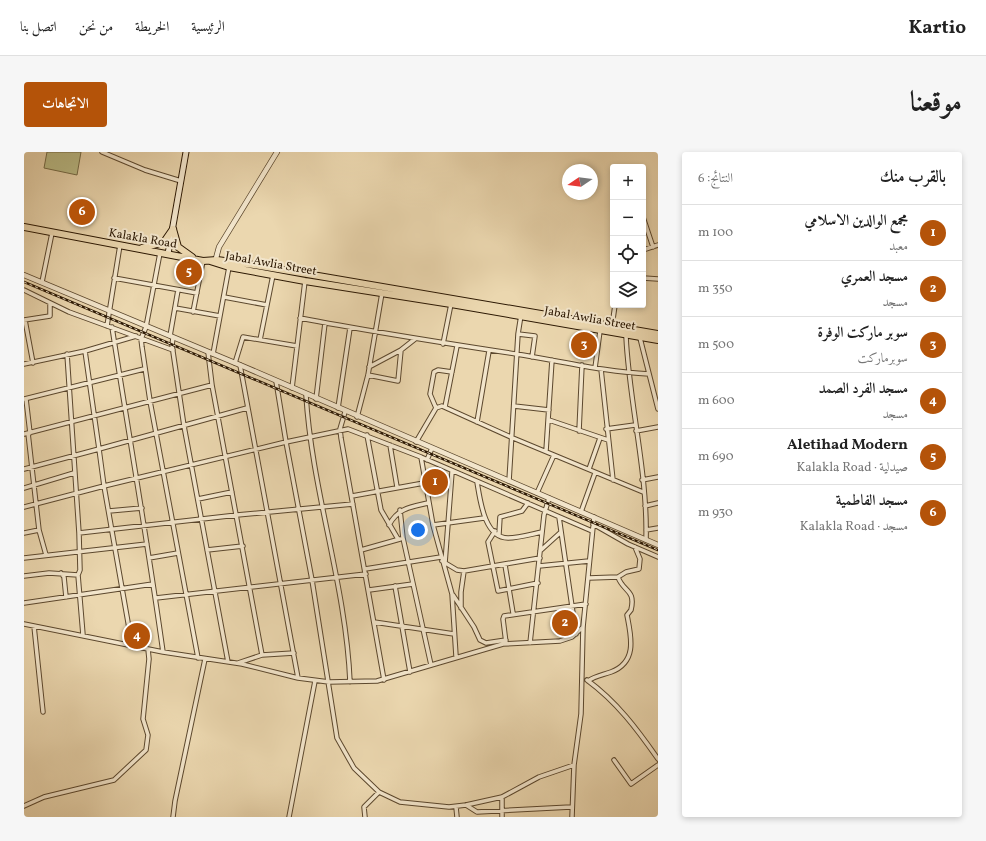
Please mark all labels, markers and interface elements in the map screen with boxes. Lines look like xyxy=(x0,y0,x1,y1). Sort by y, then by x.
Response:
text: Kartio xyxy=(908,15,966,41)
text: اتصل بنا xyxy=(20,18,57,37)
text: من نحن xyxy=(79,18,113,37)
text: الخريطة xyxy=(135,18,169,37)
text: الرئيسية xyxy=(191,18,225,37)
button: الاتجاهات xyxy=(24,82,107,127)
text: موقعنا xyxy=(910,84,962,123)
north arrow xyxy=(562,164,598,200)
map controls xyxy=(610,164,646,308)
button: + xyxy=(610,164,646,200)
text: بالقرب منك xyxy=(880,166,946,189)
text: النتائج: 6 xyxy=(698,170,733,188)
pin: 6 xyxy=(69,197,95,227)
button: − xyxy=(610,200,646,236)
text: مجمع الوالدين الاسلامي xyxy=(804,211,908,232)
text: 100 m xyxy=(698,224,733,242)
text: 1 xyxy=(930,224,936,242)
street label: Kalakla Road xyxy=(107,225,179,253)
button: locate xyxy=(610,236,646,272)
text: معبد xyxy=(889,238,908,256)
street label: Jabal Awlia Street xyxy=(224,248,318,280)
pin: 5 xyxy=(176,257,202,287)
text: مسجد العمري xyxy=(841,267,908,288)
button: layers xyxy=(610,272,646,308)
text: 350 m xyxy=(698,280,733,298)
text: 2 xyxy=(930,280,936,298)
text: مسجد xyxy=(882,294,908,312)
street label: Jabal Awlia Street xyxy=(543,303,637,335)
text: سوبر ماركت الوفرة xyxy=(817,323,908,344)
pin: 3 xyxy=(571,330,597,360)
text: 500 m xyxy=(698,336,734,354)
text: 3 xyxy=(930,336,936,354)
text: سوبرماركت xyxy=(858,350,908,368)
text: مسجد الفرد الصمد xyxy=(818,379,908,400)
text: 600 m xyxy=(698,392,735,410)
text: 4 xyxy=(929,392,937,410)
text: مسجد xyxy=(882,406,908,424)
text: Aletihad Modern xyxy=(787,435,908,456)
text: 690 m xyxy=(698,448,734,466)
text: 5 xyxy=(930,448,936,466)
text: صيدلية · Kalakla Road xyxy=(796,459,908,477)
pin: 1 xyxy=(422,467,448,497)
text: مسجد الفاطمية xyxy=(836,491,908,512)
text: 930 m xyxy=(698,504,733,522)
text: 6 xyxy=(929,504,937,522)
text: مسجد · Kalakla Road xyxy=(800,518,908,536)
your location xyxy=(408,520,428,540)
pin: 2 xyxy=(552,608,578,638)
pin: 4 xyxy=(124,621,150,651)

